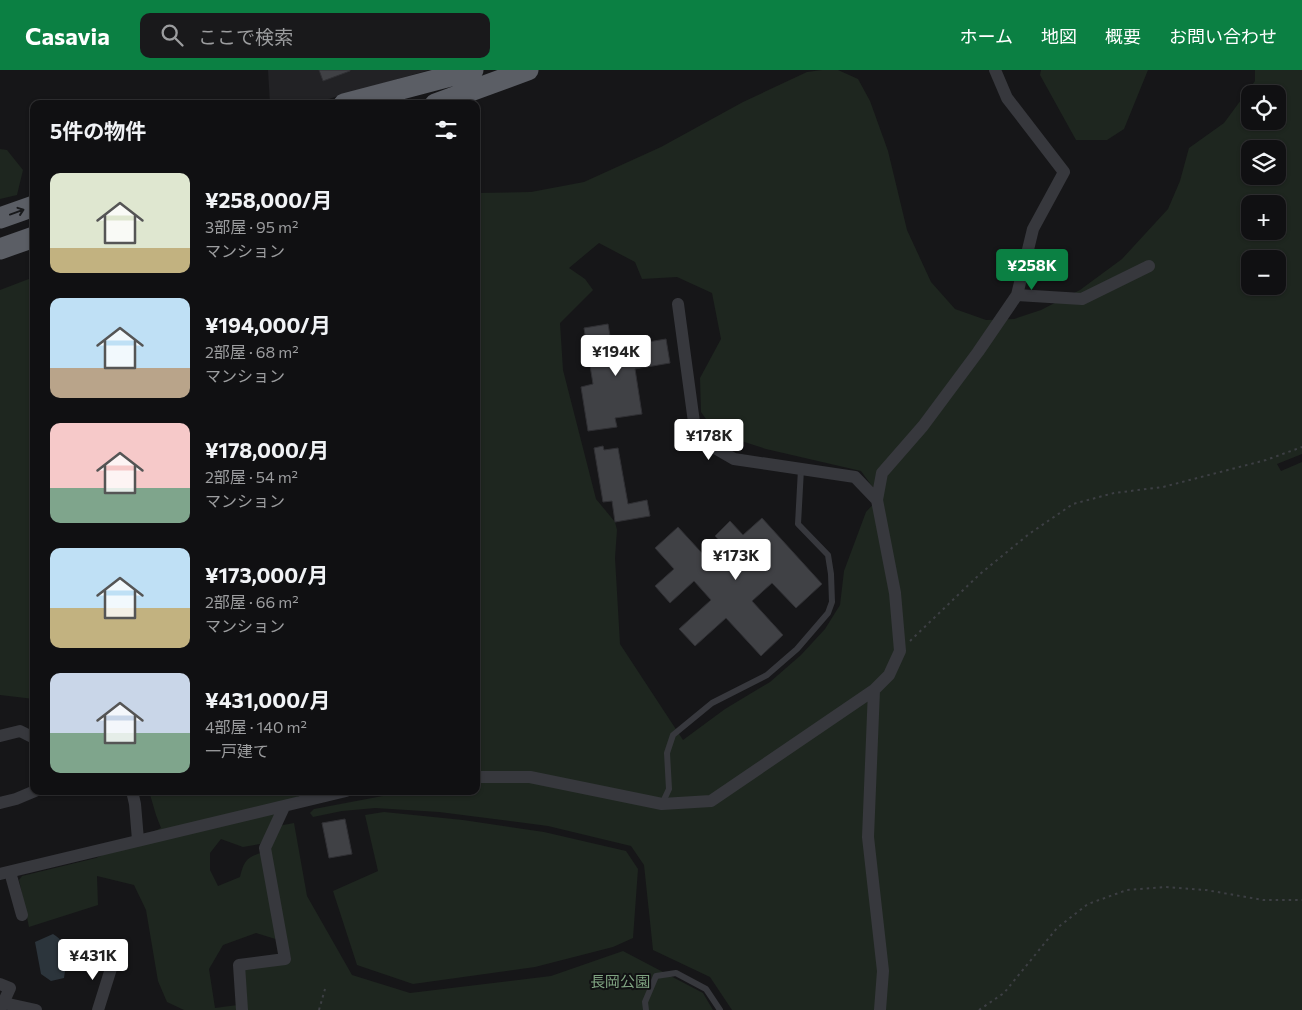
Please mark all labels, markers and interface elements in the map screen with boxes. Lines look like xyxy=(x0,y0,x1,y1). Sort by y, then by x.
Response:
search box xyxy=(140,13,490,58)
text: Casavia xyxy=(25,21,110,50)
icon: search xyxy=(158,21,186,49)
text: ここで検索 xyxy=(198,25,293,48)
text: ホーム xyxy=(960,25,1013,47)
text: 地図 xyxy=(1041,25,1077,47)
text: 概要 xyxy=(1105,25,1141,47)
text: お問い合わせ xyxy=(1169,25,1277,47)
map controls xyxy=(1241,85,1286,295)
button: locate xyxy=(1241,85,1286,130)
icon: filters xyxy=(432,116,460,144)
text: 5件の物件 xyxy=(50,118,146,143)
button: layers xyxy=(1241,140,1286,185)
text: ¥258,000/月 xyxy=(205,187,332,212)
icon: home xyxy=(90,193,150,253)
button: + xyxy=(1241,195,1286,240)
one-way arrow xyxy=(9,207,24,216)
text: 3部屋 · 95 m² xyxy=(205,217,298,236)
text: マンション xyxy=(205,241,285,260)
pin: ¥258K xyxy=(997,248,1067,291)
button: − xyxy=(1241,250,1286,295)
text: ¥258K xyxy=(1007,255,1057,274)
text: ¥194,000/月 xyxy=(205,312,331,337)
icon: home xyxy=(90,318,150,378)
pin: ¥194K xyxy=(581,334,651,377)
text: ¥194K xyxy=(592,341,640,360)
text: 2部屋 · 68 m² xyxy=(205,342,299,361)
text: マンション xyxy=(205,366,285,385)
pin: ¥178K xyxy=(674,418,744,461)
text: ¥178K xyxy=(685,425,733,444)
text: ¥178,000/月 xyxy=(205,437,329,462)
icon: home xyxy=(90,443,150,503)
text: 2部屋 · 54 m² xyxy=(205,467,298,486)
text: マンション xyxy=(205,491,285,510)
pin: ¥173K xyxy=(701,538,771,581)
text: ¥173K xyxy=(713,545,759,564)
text: ¥173,000/月 xyxy=(205,562,328,587)
icon: home xyxy=(90,568,150,628)
text: 2部屋 · 66 m² xyxy=(205,592,299,611)
text: マンション xyxy=(205,616,285,635)
text: ¥431,000/月 xyxy=(205,687,330,712)
icon: home xyxy=(90,693,150,753)
text: 4部屋 · 140 m² xyxy=(205,717,307,736)
text: 一戸建て xyxy=(205,741,269,760)
pin: ¥431K xyxy=(58,938,128,981)
text: ¥431K xyxy=(69,945,117,964)
park label: 長岡公園 xyxy=(590,972,650,990)

